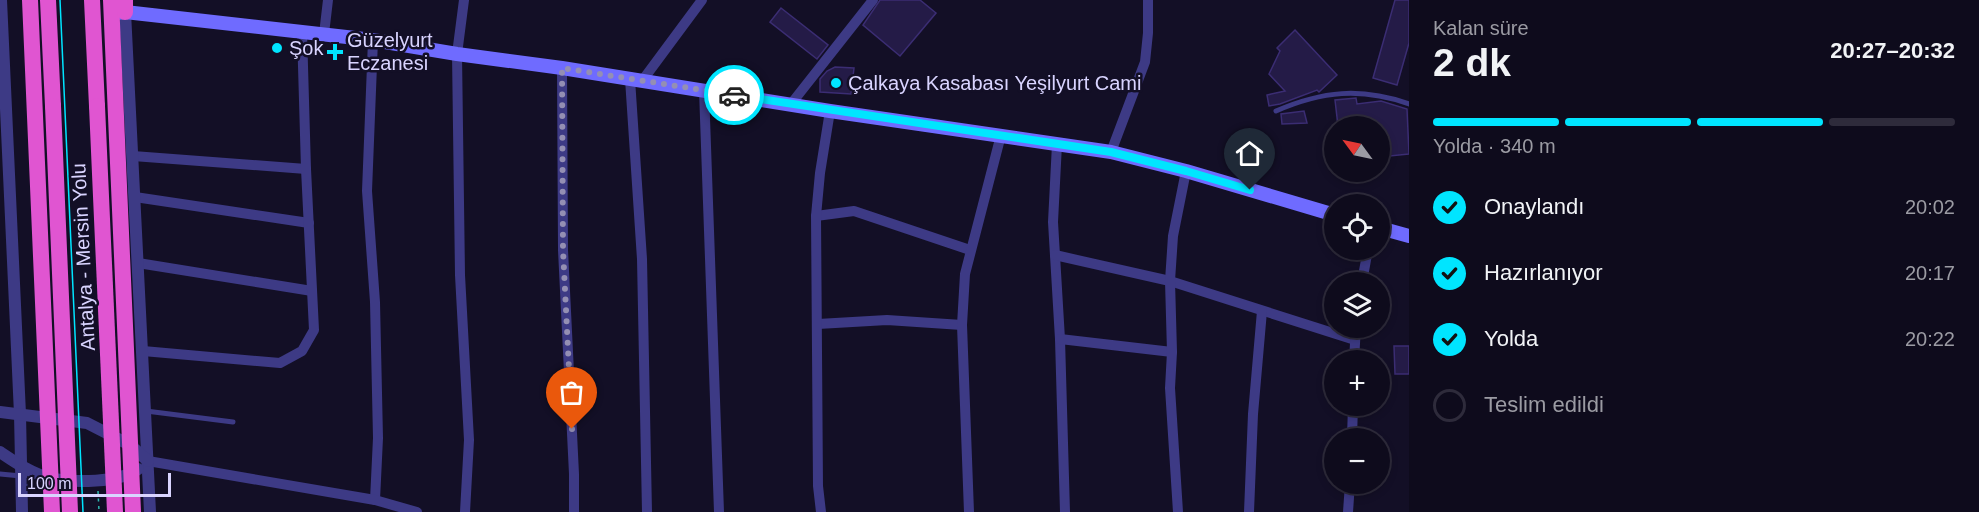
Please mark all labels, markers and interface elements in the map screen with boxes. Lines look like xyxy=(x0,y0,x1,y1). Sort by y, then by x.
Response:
text: Kalan süre xyxy=(1433,17,1529,39)
place label: Güzelyurt Eczanesi xyxy=(347,29,433,74)
place label: Şok xyxy=(289,37,324,59)
text: 20:27–20:32 xyxy=(1830,38,1955,63)
marker: Şok xyxy=(270,41,284,55)
text: 2 dk xyxy=(1433,41,1511,84)
marker: Güzelyurt Eczanesi xyxy=(328,45,342,59)
courier xyxy=(704,65,764,125)
place label: Çalkaya Kasabası Yeşilyurt Cami xyxy=(848,72,1141,94)
marker: Çalkaya Kasabası Yeşilyurt Cami xyxy=(829,76,843,90)
icon: car xyxy=(718,79,751,112)
north arrow xyxy=(1324,116,1390,182)
map controls xyxy=(1324,116,1390,494)
pin xyxy=(1224,128,1275,190)
text: Yolda · 340 m xyxy=(1433,135,1556,157)
icon: home xyxy=(1233,137,1266,170)
street label: Antalya - Mersin Yolu xyxy=(67,163,99,351)
icon: check xyxy=(1433,191,1466,224)
button: locate xyxy=(1324,194,1390,260)
text: Onaylandı xyxy=(1484,194,1584,219)
text: 20:02 xyxy=(1905,196,1955,218)
icon: check xyxy=(1433,257,1466,290)
text: Hazırlanıyor xyxy=(1484,260,1603,285)
text: 20:17 xyxy=(1905,262,1955,284)
button: layers xyxy=(1324,272,1390,338)
icon: check xyxy=(1433,323,1466,356)
text: Yolda xyxy=(1484,326,1538,351)
text: 20:22 xyxy=(1905,328,1955,350)
button: + xyxy=(1324,350,1390,416)
pin xyxy=(546,367,597,429)
icon: bag xyxy=(555,376,588,409)
text: Teslim edildi xyxy=(1484,392,1604,417)
button: − xyxy=(1324,428,1390,494)
scale bar xyxy=(18,470,171,498)
text: 100 m xyxy=(27,475,71,492)

